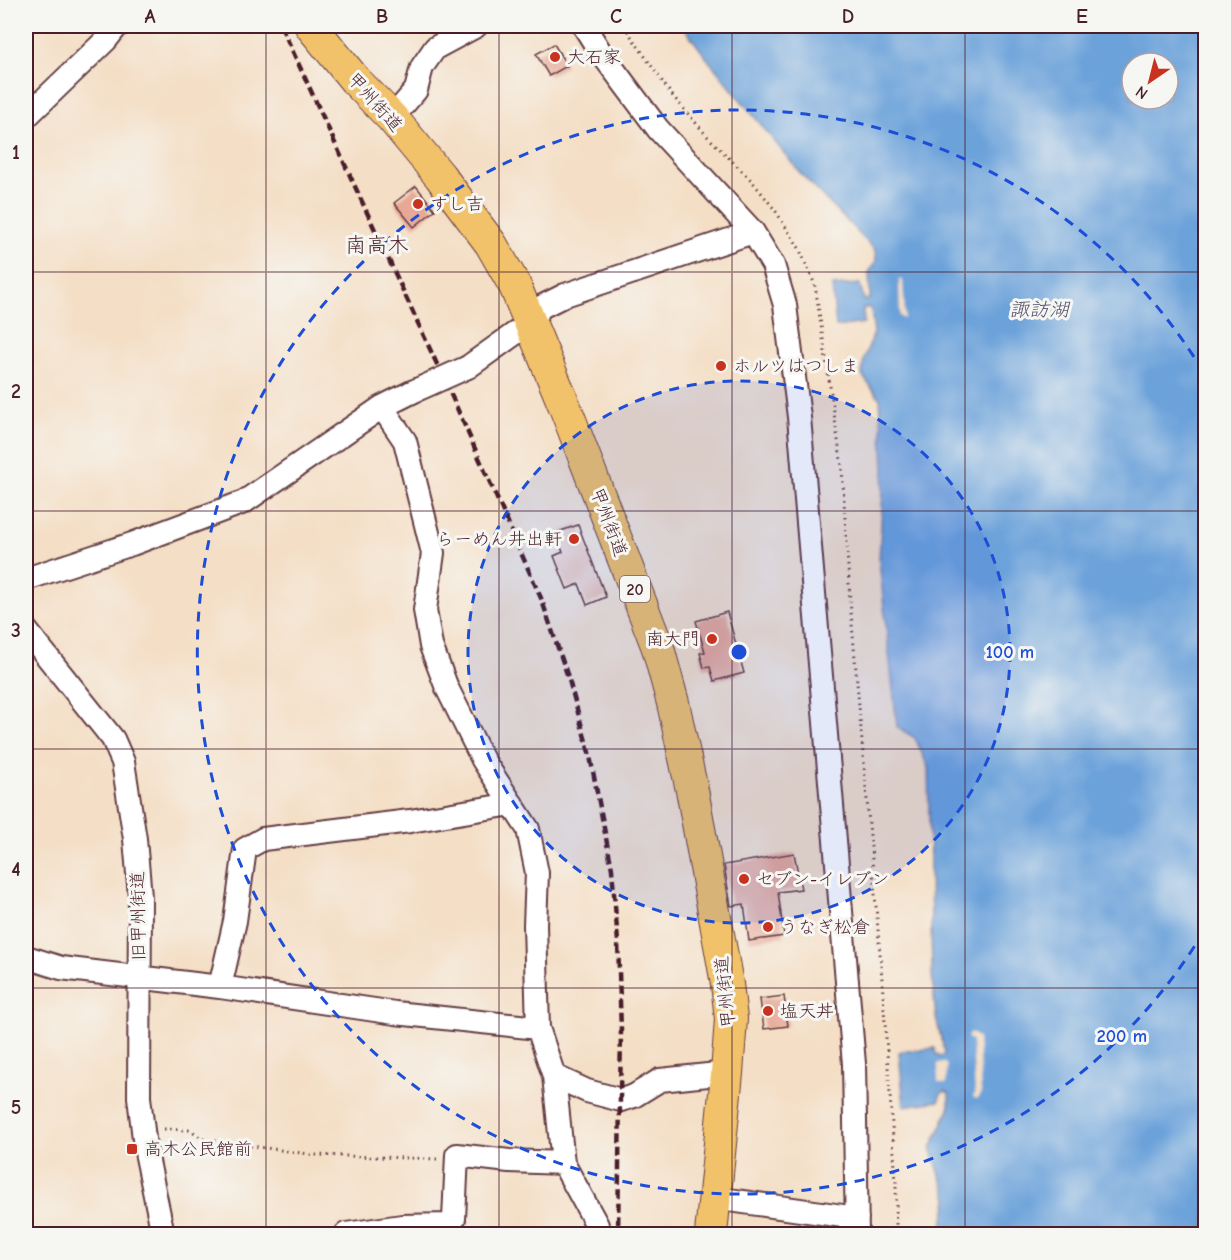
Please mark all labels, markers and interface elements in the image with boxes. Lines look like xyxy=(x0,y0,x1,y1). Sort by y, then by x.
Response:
text: A xyxy=(144,5,156,28)
text: B xyxy=(376,5,388,28)
text: C xyxy=(610,5,622,28)
text: D xyxy=(842,5,854,28)
text: E xyxy=(1076,5,1088,28)
place label: 大石家 xyxy=(567,47,621,68)
marker: 大石家 xyxy=(548,50,562,64)
north arrow xyxy=(1120,51,1180,111)
street label: 甲州街道 xyxy=(343,69,407,136)
text: N xyxy=(1133,82,1151,103)
text: 1 xyxy=(12,141,20,164)
place label: すし吉 xyxy=(430,194,484,215)
marker: すし吉 xyxy=(411,197,425,211)
district label: 南高木 xyxy=(346,233,409,257)
water label: 諏訪湖 xyxy=(1009,298,1071,321)
place label: ホルツはつしま xyxy=(733,356,859,377)
marker: ホルツはつしま xyxy=(714,359,728,373)
text: 2 xyxy=(11,380,21,403)
street label: 甲州街道 xyxy=(586,485,631,560)
place label: らーめん井出軒 xyxy=(436,529,562,550)
marker: らーめん井出軒 xyxy=(567,532,581,546)
road number: 20 xyxy=(620,576,650,602)
text: 3 xyxy=(11,619,21,642)
place label: 南大門 xyxy=(646,629,700,650)
marker: 南大門 xyxy=(705,632,719,646)
centre of rings xyxy=(729,642,749,662)
text: 100 m xyxy=(986,642,1034,663)
text: 4 xyxy=(11,858,21,881)
place label: セブン-イレブン xyxy=(756,869,889,890)
street label: 旧甲州街道 xyxy=(127,871,150,961)
marker: セブン-イレブン xyxy=(737,872,751,886)
place label: うなぎ松倉 xyxy=(780,917,870,938)
marker: うなぎ松倉 xyxy=(761,920,775,934)
street label: 甲州街道 xyxy=(711,955,740,1029)
place label: 塩天丼 xyxy=(780,1001,834,1022)
marker: 塩天丼 xyxy=(761,1004,775,1018)
text: 200 m xyxy=(1097,1026,1147,1047)
text: 5 xyxy=(11,1096,21,1119)
place label: 高木公民館前 xyxy=(144,1139,252,1160)
marker: 高木公民館前 xyxy=(125,1142,139,1156)

